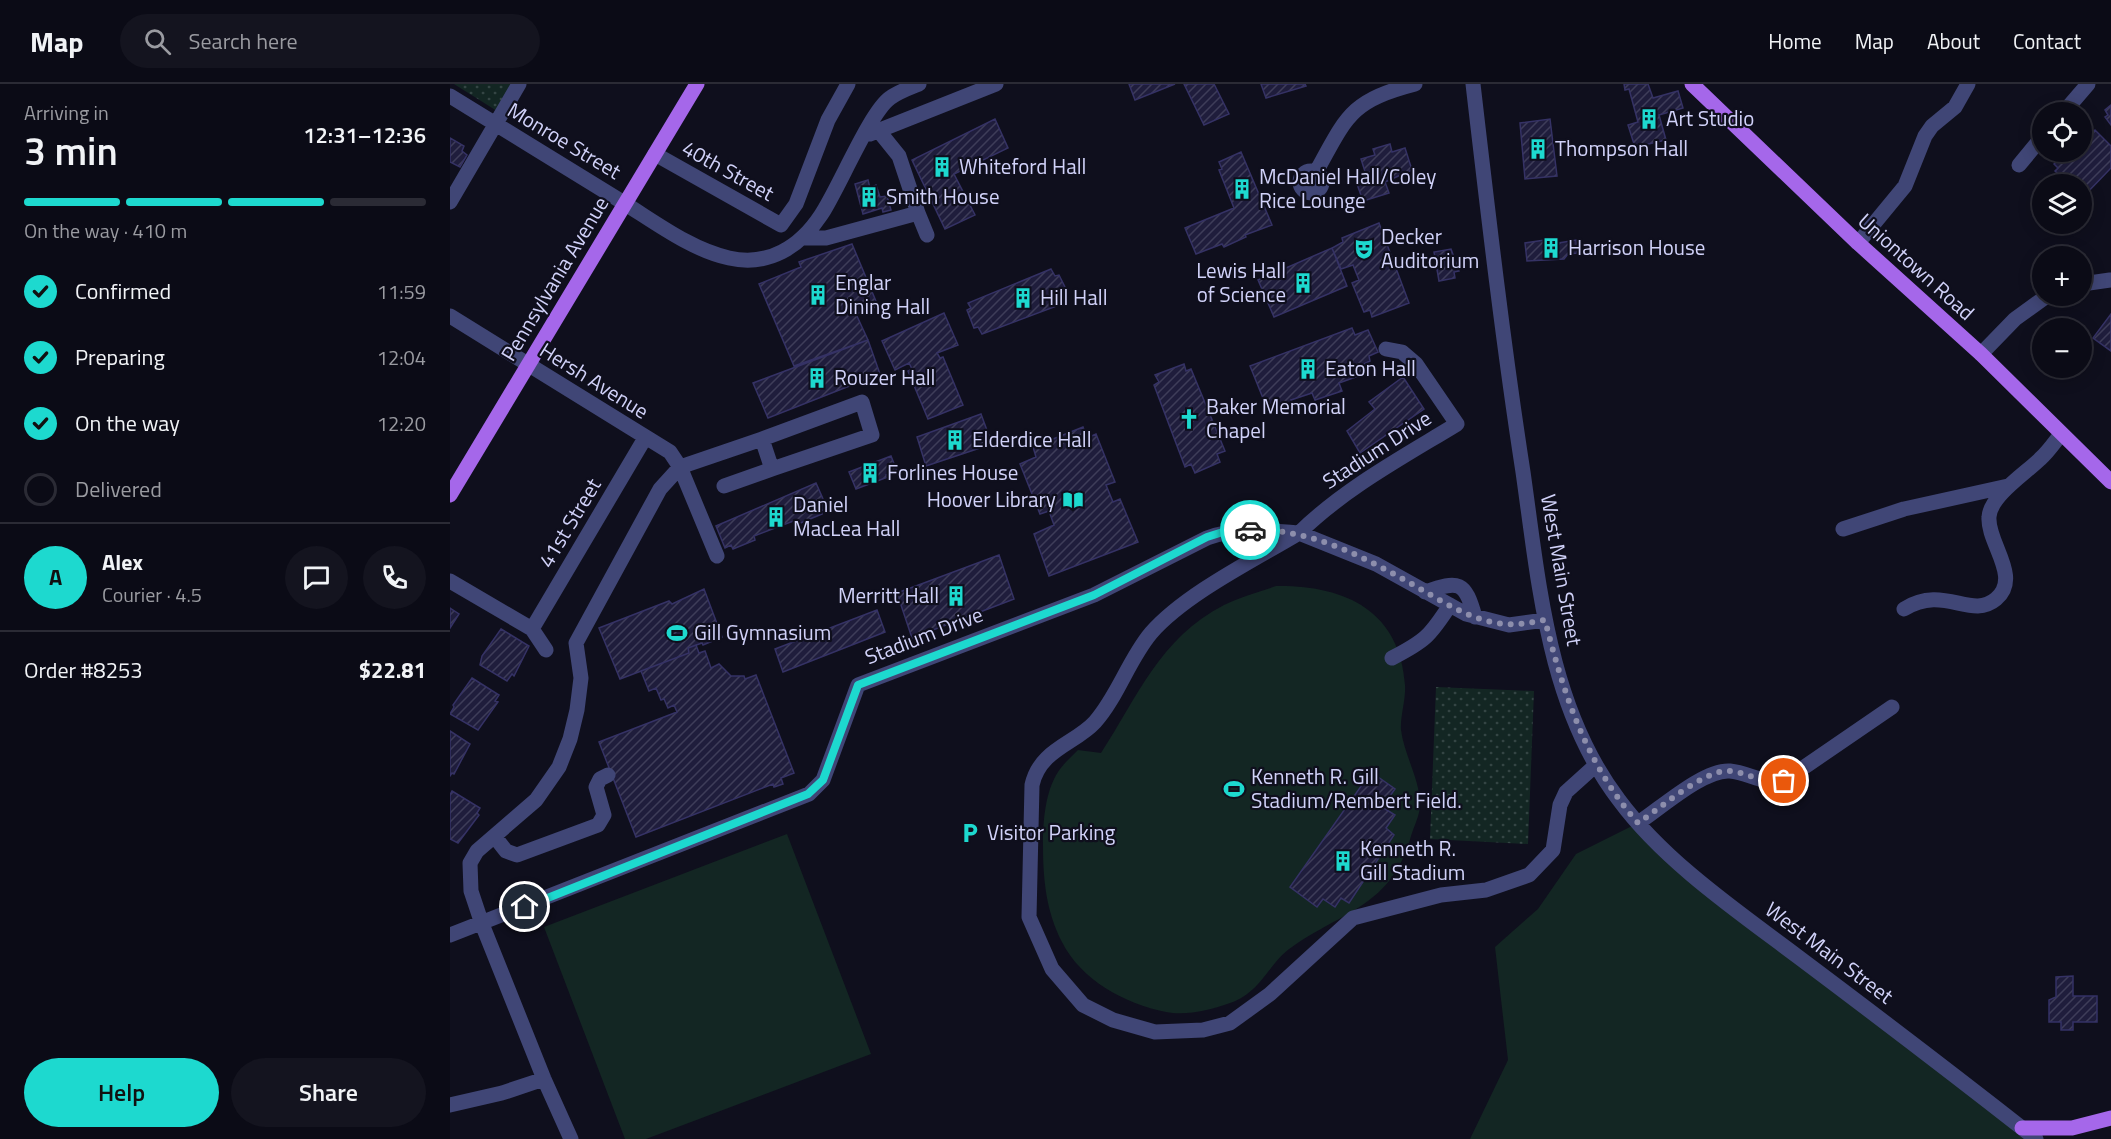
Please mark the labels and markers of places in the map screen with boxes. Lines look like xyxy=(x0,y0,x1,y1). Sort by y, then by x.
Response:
place label: Art Studio xyxy=(1666,102,1754,134)
building icon: Art Studio xyxy=(1637,107,1661,131)
place label: Thompson Hall xyxy=(1555,132,1688,164)
building icon: Thompson Hall xyxy=(1526,137,1550,161)
place label: Whiteford Hall xyxy=(959,150,1086,182)
building icon: Whiteford Hall xyxy=(930,155,954,179)
place label: McDaniel Hall/Coley Rice Lounge xyxy=(1259,160,1436,216)
building icon: McDaniel Hall/Coley Rice Lounge xyxy=(1230,177,1254,201)
place label: Smith House xyxy=(886,180,999,212)
building icon: Smith House xyxy=(857,185,881,209)
place label: Decker Auditorium xyxy=(1381,220,1479,276)
place label: Harrison House xyxy=(1568,231,1705,263)
building icon: Harrison House xyxy=(1539,236,1563,260)
theatre icon: Decker Auditorium xyxy=(1352,237,1376,261)
place label: Lewis Hall of Science xyxy=(1196,254,1286,310)
place label: Englar Dining Hall xyxy=(835,266,930,322)
building icon: Lewis Hall of Science xyxy=(1291,271,1315,295)
place label: Hill Hall xyxy=(1040,281,1108,313)
building icon: Englar Dining Hall xyxy=(806,283,830,307)
building icon: Hill Hall xyxy=(1011,286,1035,310)
place label: Eaton Hall xyxy=(1325,352,1416,384)
building icon: Eaton Hall xyxy=(1296,357,1320,381)
place label: Rouzer Hall xyxy=(834,361,935,393)
building icon: Rouzer Hall xyxy=(805,366,829,390)
place label: Baker Memorial Chapel xyxy=(1206,390,1346,446)
church icon: Baker Memorial Chapel xyxy=(1177,407,1201,431)
place label: Elderdice Hall xyxy=(972,423,1092,455)
building icon: Elderdice Hall xyxy=(943,428,967,452)
place label: Forlines House xyxy=(887,456,1018,488)
building icon: Forlines House xyxy=(858,461,882,485)
place label: Hoover Library xyxy=(927,483,1056,515)
place label: Daniel MacLea Hall xyxy=(793,488,900,544)
library icon: Hoover Library xyxy=(1061,488,1085,512)
building icon: Daniel MacLea Hall xyxy=(764,505,788,529)
place label: Merritt Hall xyxy=(838,579,939,611)
building icon: Merritt Hall xyxy=(944,584,968,608)
place label: Gill Gymnasium xyxy=(694,616,831,648)
sports icon: Gill Gymnasium xyxy=(665,621,689,645)
pin xyxy=(1758,755,1809,806)
place label: Kenneth R. Gill Stadium/Rembert Field. xyxy=(1251,760,1462,816)
sports icon: Kenneth R. Gill Stadium/Rembert Field. xyxy=(1222,777,1246,801)
place label: Visitor Parking xyxy=(987,816,1116,848)
parking icon: Visitor Parking xyxy=(958,821,982,845)
place label: Kenneth R. Gill Stadium xyxy=(1360,832,1465,888)
building icon: Kenneth R. Gill Stadium xyxy=(1331,849,1355,873)
pin xyxy=(499,881,550,932)

